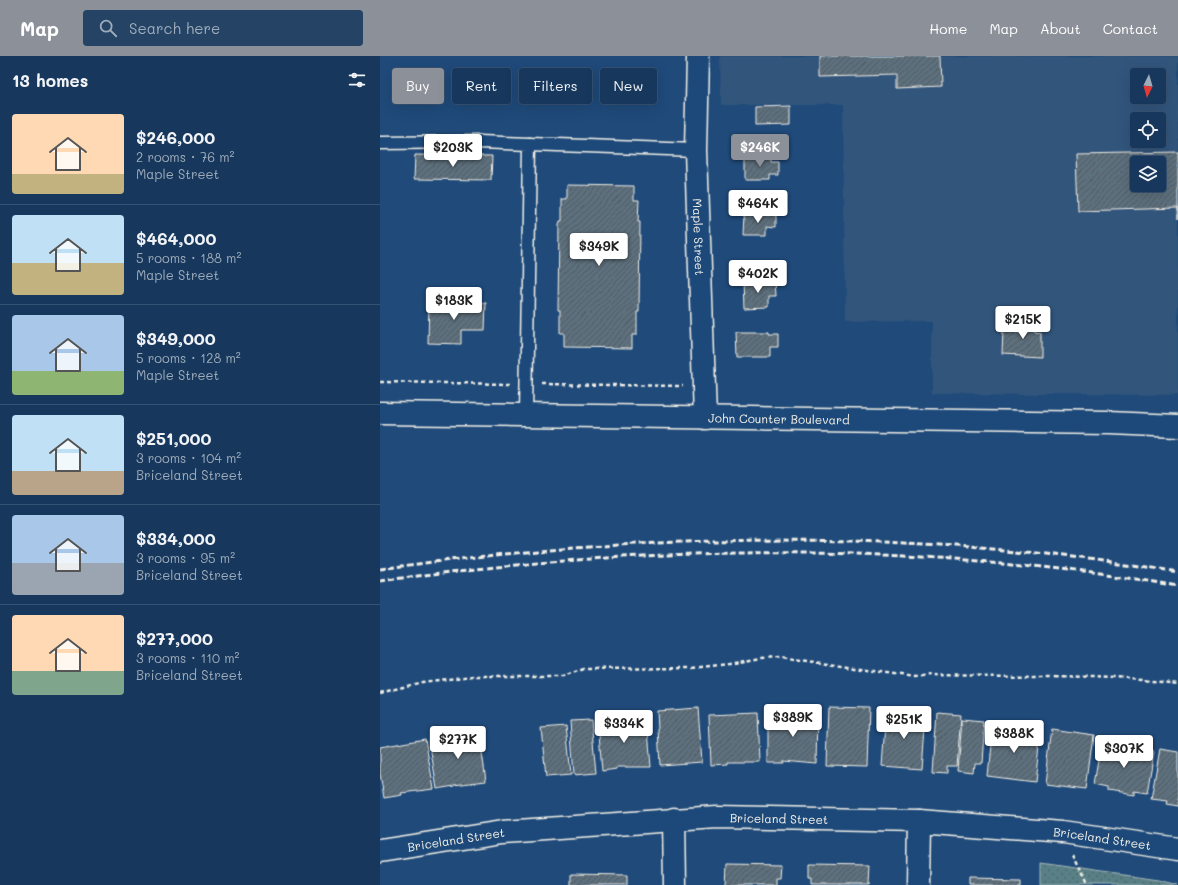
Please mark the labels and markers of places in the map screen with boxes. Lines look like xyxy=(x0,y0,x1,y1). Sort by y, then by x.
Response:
pin: $203K xyxy=(425,134,481,168)
pin: $246K xyxy=(732,134,788,168)
pin: $464K xyxy=(730,190,786,224)
pin: $349K xyxy=(571,233,627,267)
pin: $402K xyxy=(730,260,786,294)
pin: $183K xyxy=(426,287,482,321)
pin: $215K xyxy=(995,306,1051,340)
pin: $389K xyxy=(765,704,821,738)
pin: $251K xyxy=(876,706,932,740)
pin: $334K xyxy=(596,710,652,744)
pin: $388K xyxy=(986,720,1042,754)
pin: $277K xyxy=(430,726,486,760)
pin: $307K xyxy=(1096,735,1152,769)

